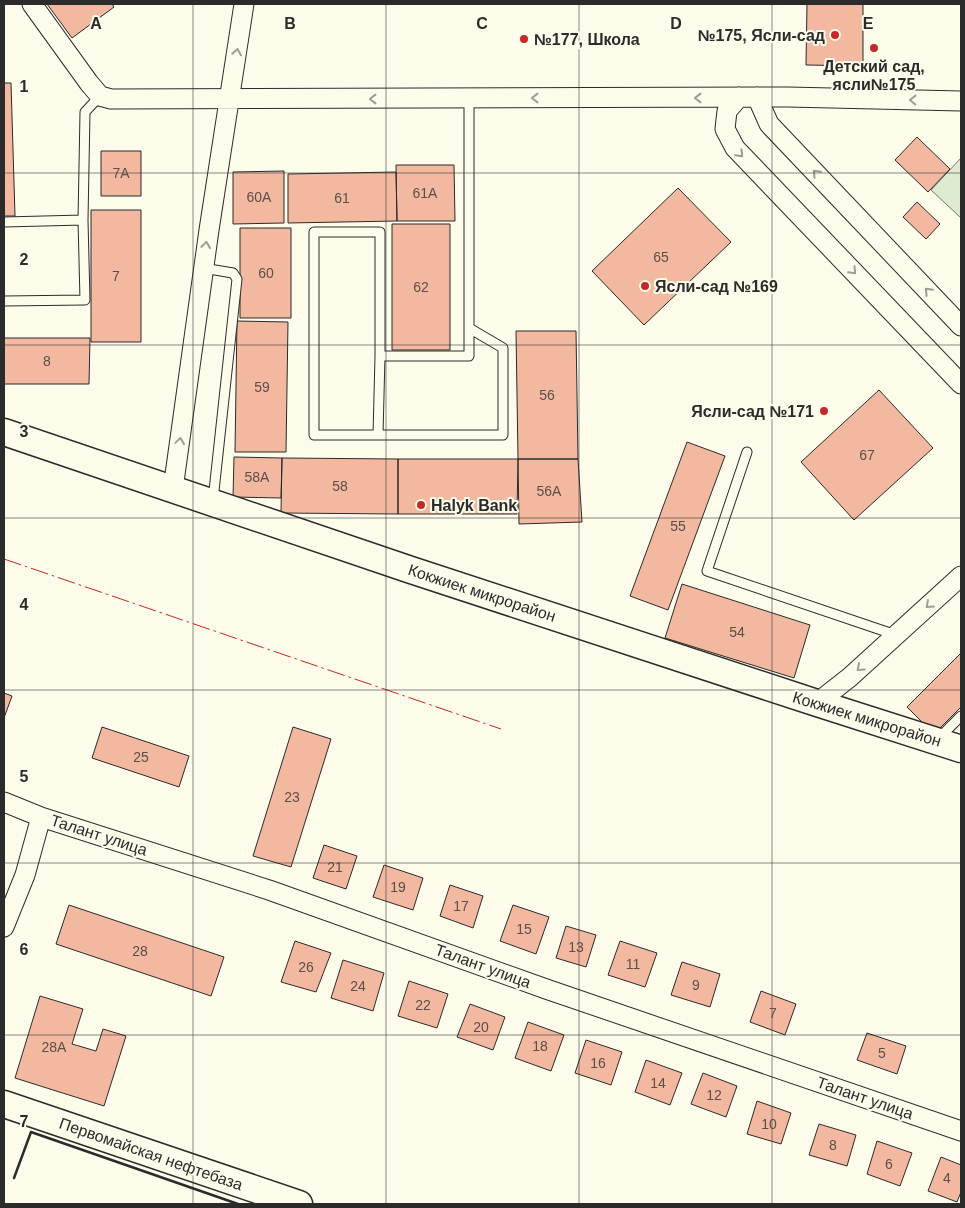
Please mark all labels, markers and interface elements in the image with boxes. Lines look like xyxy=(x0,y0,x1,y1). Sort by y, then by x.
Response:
text: A xyxy=(90,15,102,32)
text: B xyxy=(284,15,296,32)
text: C xyxy=(476,15,488,32)
text: D xyxy=(670,15,682,32)
text: E xyxy=(863,15,874,32)
place label: №175, Ясли-сад xyxy=(698,27,825,44)
marker: №175, Ясли-сад xyxy=(829,29,841,41)
place label: №177, Школа xyxy=(534,31,640,48)
marker: №177, Школа xyxy=(518,33,530,45)
marker: Детский сад, ясли№175 xyxy=(868,42,880,54)
one-way arrow xyxy=(231,47,241,56)
place label: Детский сад, ясли№175 xyxy=(823,58,925,93)
text: 1 xyxy=(20,78,29,95)
one-way arrow xyxy=(693,92,701,103)
one-way arrow xyxy=(531,93,538,103)
one-way arrow xyxy=(368,94,376,104)
one-way arrow xyxy=(908,95,916,105)
one-way arrow xyxy=(734,149,743,158)
house number: 7А xyxy=(112,165,130,181)
one-way arrow xyxy=(812,170,821,179)
house number: 61А xyxy=(413,185,438,201)
house number: 60А xyxy=(247,189,272,205)
house number: 61 xyxy=(334,190,350,206)
one-way arrow xyxy=(201,241,211,250)
house number: 65 xyxy=(653,249,669,265)
text: 2 xyxy=(20,251,29,268)
house number: 60 xyxy=(258,265,274,281)
one-way arrow xyxy=(847,266,856,275)
house number: 7 xyxy=(112,268,120,284)
place label: Ясли-сад №169 xyxy=(655,278,778,295)
house number: 62 xyxy=(413,279,429,295)
marker: Ясли-сад №169 xyxy=(639,280,651,292)
one-way arrow xyxy=(925,288,934,297)
house number: 8 xyxy=(43,353,51,369)
house number: 59 xyxy=(254,379,270,395)
house number: 56 xyxy=(539,387,555,403)
place label: Ясли-сад №171 xyxy=(691,403,814,420)
marker: Ясли-сад №171 xyxy=(818,405,830,417)
text: 3 xyxy=(20,423,29,440)
one-way arrow xyxy=(174,437,185,445)
house number: 67 xyxy=(859,447,875,463)
house number: 58А xyxy=(245,469,270,485)
house number: 58 xyxy=(332,478,348,494)
house number: 56А xyxy=(537,483,562,499)
place label: Halyk Bank xyxy=(431,497,517,514)
marker: Halyk Bank xyxy=(415,499,427,511)
house number: 55 xyxy=(670,518,686,534)
street label: Кокжиек микрорайон xyxy=(406,561,558,625)
text: 4 xyxy=(20,596,29,613)
one-way arrow xyxy=(925,599,934,608)
house number: 54 xyxy=(729,624,745,640)
one-way arrow xyxy=(857,662,866,671)
street label: Кокжиек микрорайон xyxy=(791,688,943,750)
house number: 25 xyxy=(133,749,149,765)
text: 5 xyxy=(20,768,29,785)
house number: 23 xyxy=(284,789,300,805)
street label: Талант улица xyxy=(48,811,150,859)
house number: 21 xyxy=(327,859,343,875)
house number: 19 xyxy=(390,879,406,895)
house number: 17 xyxy=(453,898,469,914)
house number: 15 xyxy=(516,921,532,937)
house number: 13 xyxy=(568,939,584,955)
text: 6 xyxy=(20,941,29,958)
street label: Талант улица xyxy=(433,941,533,991)
house number: 28 xyxy=(132,943,148,959)
house number: 11 xyxy=(626,956,640,972)
house number: 26 xyxy=(298,959,314,975)
house number: 9 xyxy=(692,977,700,993)
house number: 24 xyxy=(350,978,366,994)
house number: 22 xyxy=(415,997,431,1013)
house number: 7 xyxy=(769,1005,777,1021)
house number: 20 xyxy=(473,1019,489,1035)
house number: 18 xyxy=(532,1038,548,1054)
house number: 28А xyxy=(42,1039,67,1055)
house number: 5 xyxy=(878,1045,886,1061)
house number: 16 xyxy=(590,1055,606,1071)
street label: Талант улица xyxy=(815,1074,916,1122)
house number: 14 xyxy=(650,1075,666,1091)
house number: 12 xyxy=(706,1087,722,1103)
text: 7 xyxy=(20,1113,29,1130)
street label: Первомайская нефтебаза xyxy=(57,1115,245,1193)
house number: 10 xyxy=(761,1116,777,1132)
house number: 8 xyxy=(829,1137,837,1153)
house number: 6 xyxy=(885,1156,893,1172)
house number: 4 xyxy=(943,1170,951,1186)

